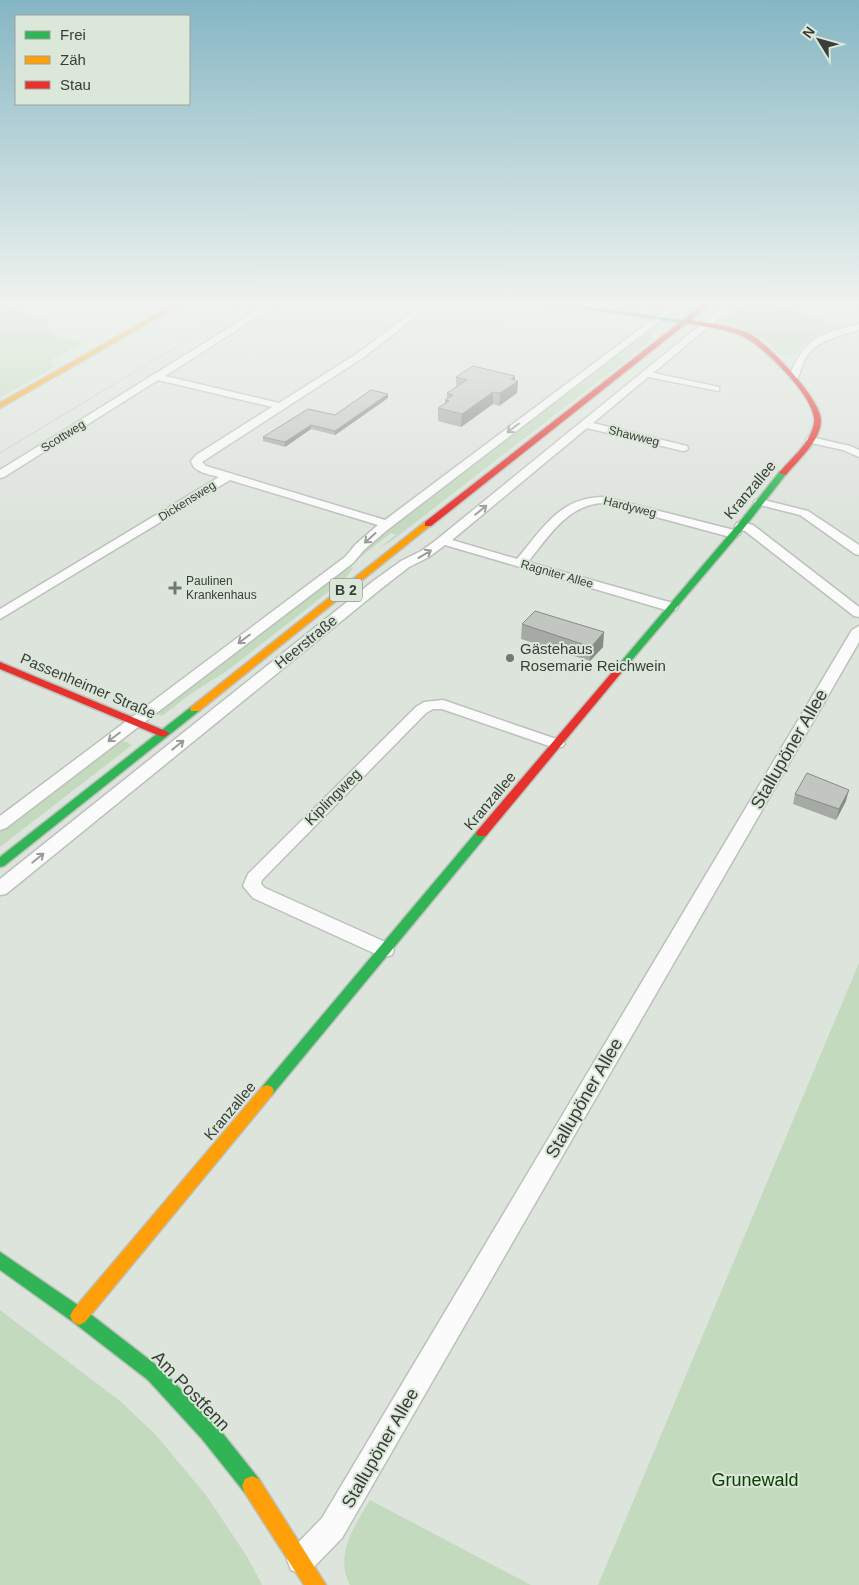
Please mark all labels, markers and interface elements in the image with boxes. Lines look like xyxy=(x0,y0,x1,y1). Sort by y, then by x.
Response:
legend xyxy=(15,15,190,105)
north arrow xyxy=(794,15,844,65)
text: N xyxy=(799,23,818,41)
text: Frei xyxy=(60,26,86,43)
text: Zäh xyxy=(60,51,86,68)
text: Stau xyxy=(60,76,91,93)
street label: Scottweg xyxy=(38,417,88,455)
one-way arrow xyxy=(507,423,520,434)
street label: Shawweg xyxy=(607,423,661,449)
street label: Kranzallee xyxy=(720,457,779,522)
street label: Dickensweg xyxy=(156,478,218,524)
street label: Hardyweg xyxy=(602,494,658,520)
one-way arrow xyxy=(474,504,487,515)
one-way arrow xyxy=(364,532,377,544)
one-way arrow xyxy=(417,548,431,558)
street label: Ragniter Allee xyxy=(519,557,595,591)
place label: Paulinen Krankenhaus xyxy=(186,574,257,602)
road number: B 2 xyxy=(330,578,362,602)
marker: Paulinen Krankenhaus xyxy=(168,581,182,595)
street label: Heerstraße xyxy=(271,611,340,672)
one-way arrow xyxy=(238,634,251,645)
place label: Gästehaus Rosemarie Reichwein xyxy=(520,640,666,674)
street label: Passenheimer Straße xyxy=(18,649,158,722)
marker: Gästehaus Rosemarie Reichwein xyxy=(504,652,516,664)
street label: Stallupöner Allee xyxy=(747,685,831,813)
one-way arrow xyxy=(107,732,121,742)
one-way arrow xyxy=(171,740,184,751)
street label: Kiplingweg xyxy=(301,765,364,828)
street label: Kranzallee xyxy=(460,768,519,833)
one-way arrow xyxy=(31,853,44,864)
street label: Stallupöner Allee xyxy=(542,1034,626,1162)
street label: Kranzallee xyxy=(200,1078,259,1143)
street label: Am Postfenn xyxy=(148,1347,234,1435)
street label: Stallupöner Allee xyxy=(338,1384,422,1512)
park label: Grunewald xyxy=(711,1470,799,1490)

